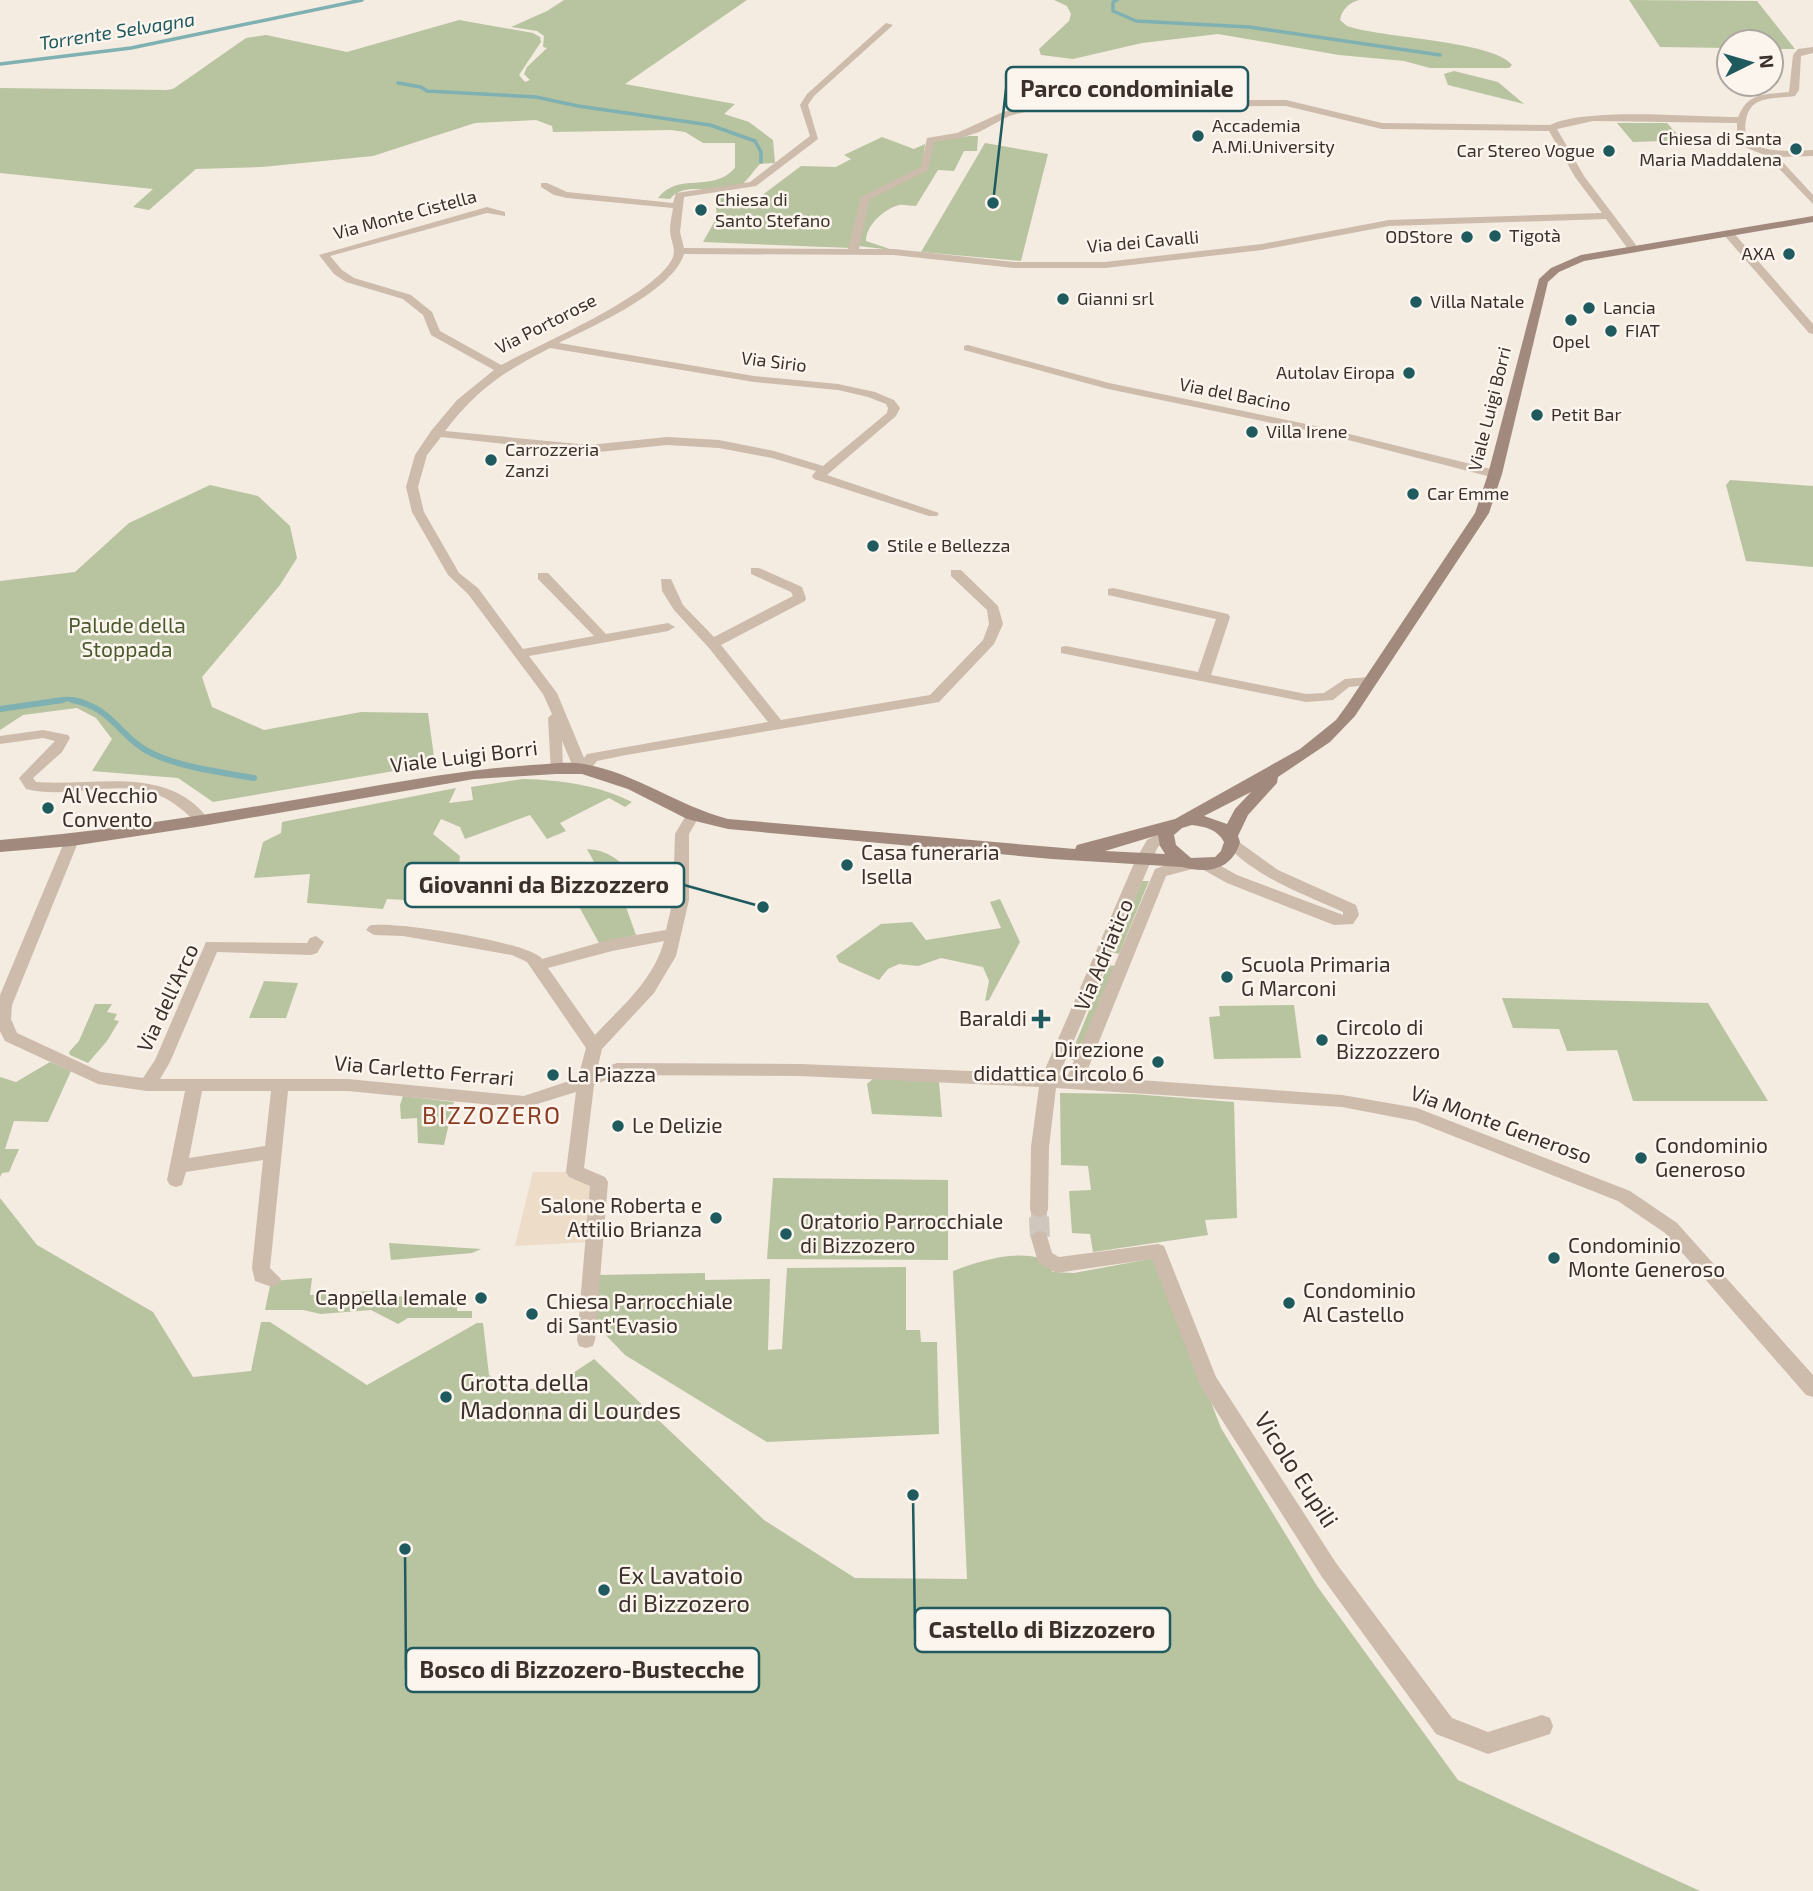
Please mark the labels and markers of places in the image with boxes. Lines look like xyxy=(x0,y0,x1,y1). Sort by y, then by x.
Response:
callout: Parco condominiale xyxy=(1006,67,1248,111)
place label: Accademia A.Mi.University xyxy=(1212,114,1335,157)
place label: Chiesa di Santa Maria Maddalena xyxy=(1639,127,1782,170)
marker: Accademia A.Mi.University xyxy=(1190,128,1206,144)
place label: Car Stereo Vogue xyxy=(1457,139,1595,161)
marker: Chiesa di Santa Maria Maddalena xyxy=(1788,141,1804,157)
marker: Car Stereo Vogue xyxy=(1601,143,1617,159)
place label: Chiesa di Santo Stefano xyxy=(715,188,830,231)
marker: Chiesa di Santo Stefano xyxy=(693,202,709,218)
place label: Tigotà xyxy=(1509,224,1561,246)
place label: ODStore xyxy=(1385,225,1453,247)
marker: Tigotà xyxy=(1487,228,1503,244)
marker: ODStore xyxy=(1459,229,1475,245)
place label: AXA xyxy=(1742,242,1776,264)
marker: AXA xyxy=(1781,246,1797,262)
place label: Gianni srl xyxy=(1077,287,1154,309)
place label: Villa Natale xyxy=(1430,290,1524,312)
marker: Gianni srl xyxy=(1055,291,1071,307)
marker: Villa Natale xyxy=(1408,294,1424,310)
place label: Lancia xyxy=(1603,296,1656,318)
marker: Lancia xyxy=(1581,300,1597,316)
marker: Opel xyxy=(1563,312,1579,328)
place label: FIAT xyxy=(1625,319,1661,341)
marker: FIAT xyxy=(1603,323,1619,339)
place label: Opel xyxy=(1552,330,1590,352)
place label: Autolav Eiropa xyxy=(1276,361,1395,383)
marker: Autolav Eiropa xyxy=(1401,365,1417,381)
place label: Petit Bar xyxy=(1551,403,1622,425)
marker: Petit Bar xyxy=(1529,407,1545,423)
place label: Villa Irene xyxy=(1266,420,1348,442)
marker: Villa Irene xyxy=(1244,424,1260,440)
place label: Carrozzeria Zanzi xyxy=(505,438,599,481)
marker: Carrozzeria Zanzi xyxy=(483,452,499,468)
place label: Car Emme xyxy=(1427,482,1509,504)
marker: Car Emme xyxy=(1405,486,1421,502)
place label: Stile e Bellezza xyxy=(887,534,1010,556)
marker: Stile e Bellezza xyxy=(865,538,881,554)
place label: Al Vecchio Convento xyxy=(62,782,158,831)
marker: Al Vecchio Convento xyxy=(40,800,56,816)
place label: Casa funeraria Isella xyxy=(861,839,1000,888)
marker: Casa funeraria Isella xyxy=(839,857,855,873)
callout: Giovanni da Bizzozzero xyxy=(405,863,684,907)
place label: Scuola Primaria G Marconi xyxy=(1241,951,1391,1000)
marker: Scuola Primaria G Marconi xyxy=(1219,969,1235,985)
place label: Baraldi xyxy=(959,1005,1027,1030)
marker: Baraldi xyxy=(1033,1011,1049,1027)
place label: Circolo di Bizzozzero xyxy=(1336,1014,1440,1063)
marker: Circolo di Bizzozzero xyxy=(1314,1032,1330,1048)
place label: Direzione didattica Circolo 6 xyxy=(973,1036,1144,1085)
marker: Direzione didattica Circolo 6 xyxy=(1150,1054,1166,1070)
place label: La Piazza xyxy=(567,1061,656,1086)
marker: La Piazza xyxy=(545,1067,561,1083)
place label: Le Delizie xyxy=(632,1112,723,1137)
marker: Le Delizie xyxy=(610,1118,626,1134)
place label: Condominio Generoso xyxy=(1655,1132,1768,1181)
marker: Condominio Generoso xyxy=(1633,1150,1649,1166)
place label: Salone Roberta e Attilio Brianza xyxy=(540,1192,702,1241)
place label: Oratorio Parrocchiale di Bizzozero xyxy=(800,1208,1003,1257)
marker: Salone Roberta e Attilio Brianza xyxy=(708,1210,724,1226)
marker: Oratorio Parrocchiale di Bizzozero xyxy=(778,1226,794,1242)
place label: Condominio Monte Generoso xyxy=(1568,1232,1725,1281)
marker: Condominio Monte Generoso xyxy=(1546,1250,1562,1266)
place label: Condominio Al Castello xyxy=(1303,1277,1416,1326)
place label: Cappella Iemale xyxy=(315,1284,467,1309)
place label: Chiesa Parrocchiale di Sant'Evasio xyxy=(546,1288,733,1337)
marker: Cappella Iemale xyxy=(473,1290,489,1306)
marker: Condominio Al Castello xyxy=(1281,1295,1297,1311)
marker: Chiesa Parrocchiale di Sant'Evasio xyxy=(524,1306,540,1322)
place label: Grotta della Madonna di Lourdes xyxy=(460,1367,681,1424)
marker: Grotta della Madonna di Lourdes xyxy=(438,1389,454,1405)
place label: Ex Lavatoio di Bizzozero xyxy=(618,1560,750,1617)
marker: Ex Lavatoio di Bizzozero xyxy=(596,1582,612,1598)
callout: Castello di Bizzozero xyxy=(915,1608,1170,1652)
callout: Bosco di Bizzozero-Bustecche xyxy=(406,1648,759,1692)

